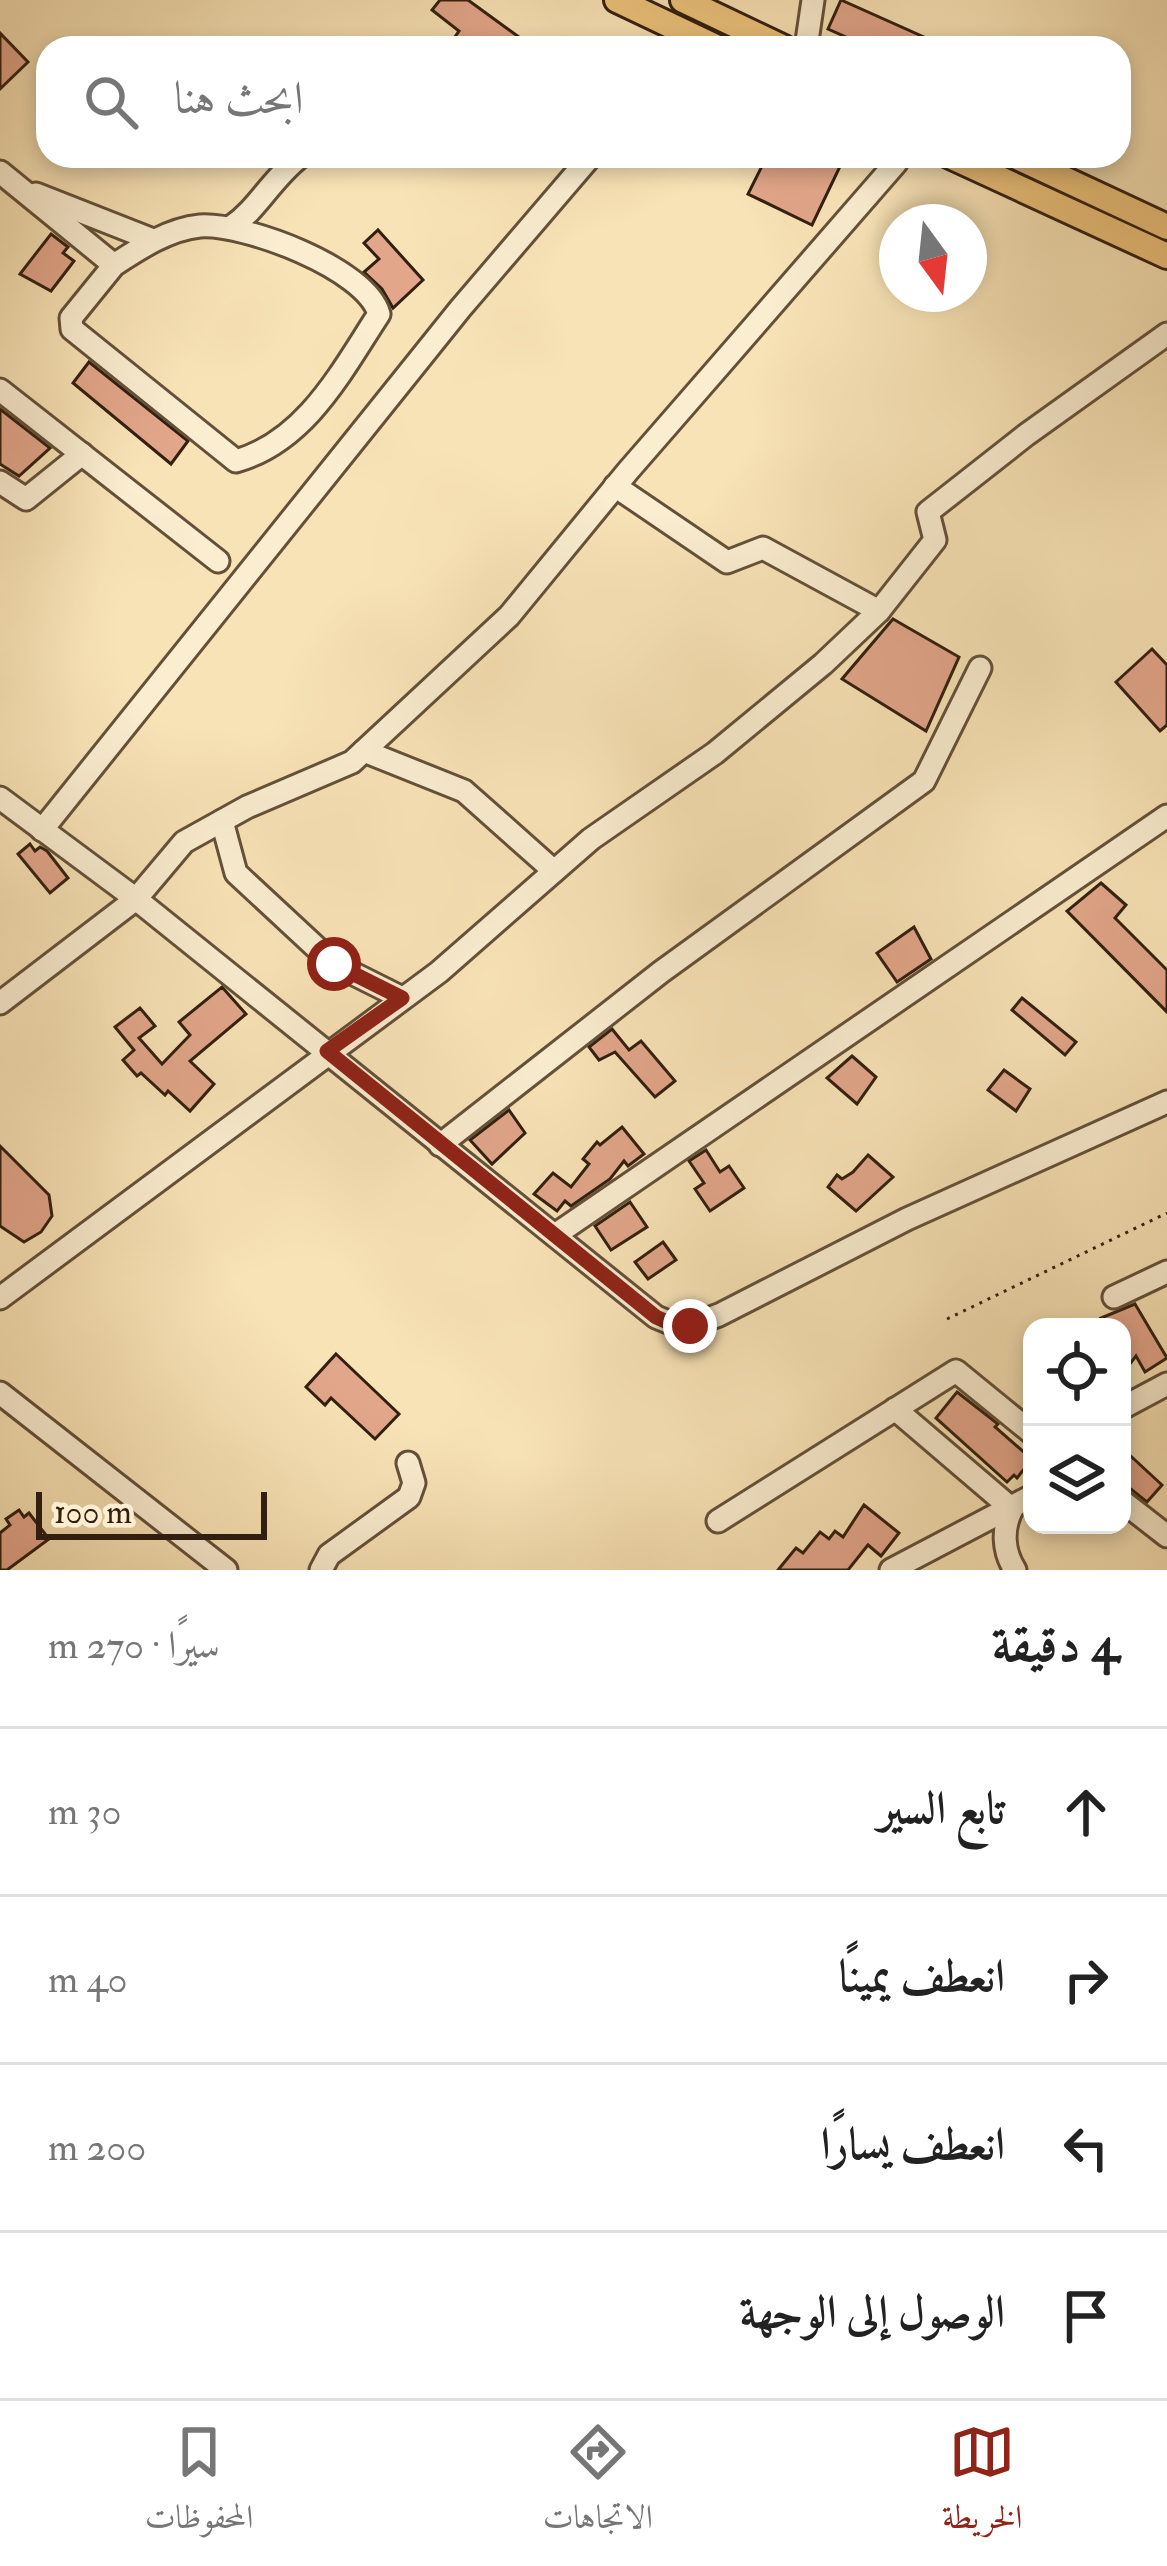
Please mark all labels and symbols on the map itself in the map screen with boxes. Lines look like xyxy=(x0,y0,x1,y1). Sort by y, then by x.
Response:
north arrow xyxy=(879,204,987,312)
route start xyxy=(307,937,361,991)
route end xyxy=(663,1299,717,1353)
scale bar xyxy=(36,1486,267,1539)

